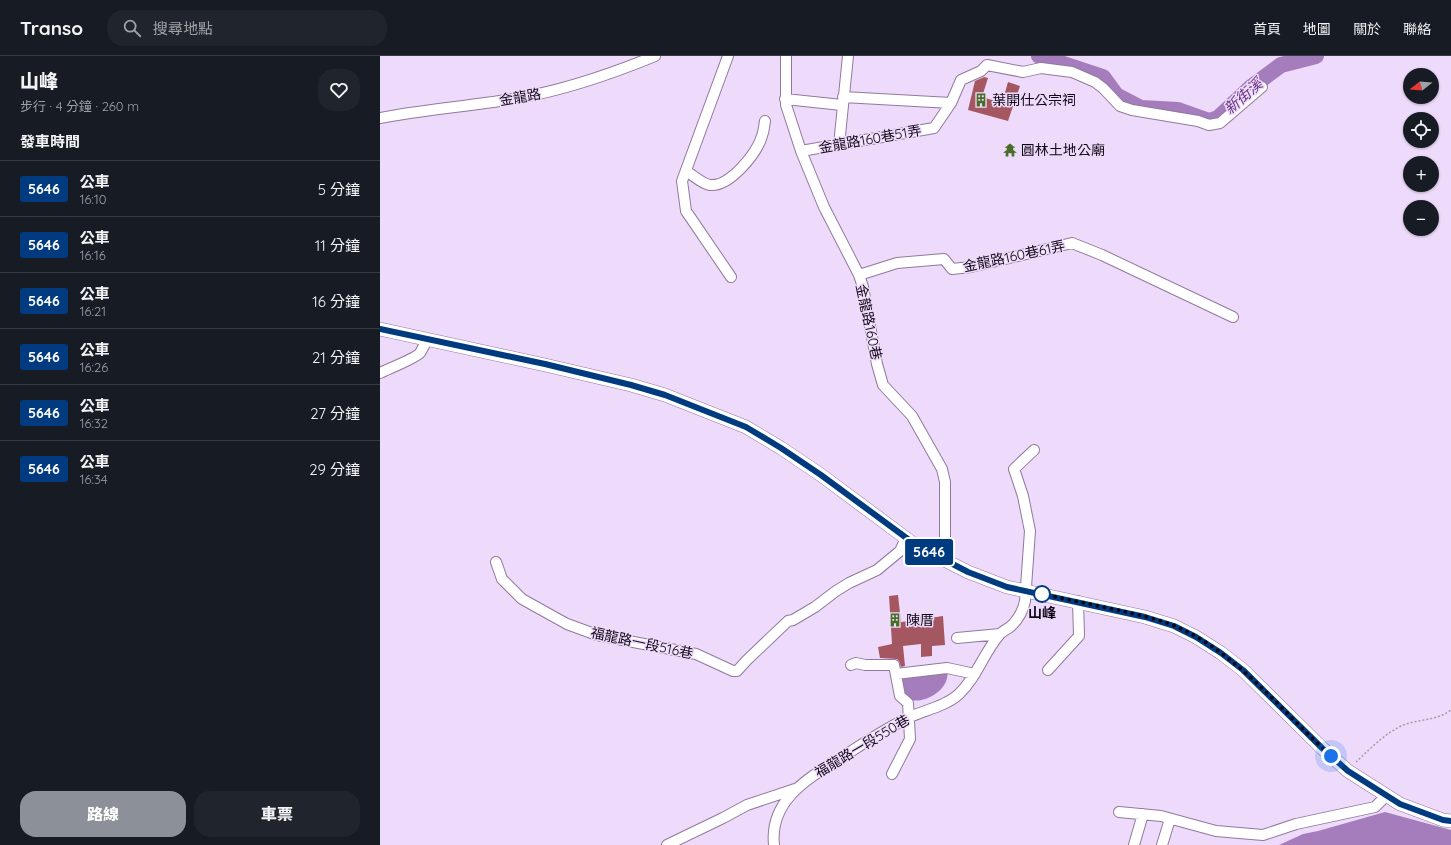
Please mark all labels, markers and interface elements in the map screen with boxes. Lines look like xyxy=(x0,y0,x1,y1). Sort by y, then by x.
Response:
search box xyxy=(107,10,387,46)
text: Transo xyxy=(20,16,83,40)
icon: search xyxy=(121,17,143,39)
text: 搜尋地點 xyxy=(153,19,213,38)
text: 首頁 xyxy=(1253,20,1281,38)
text: 地圖 xyxy=(1303,20,1331,38)
text: 關於 xyxy=(1353,20,1381,38)
text: 聯絡 xyxy=(1403,20,1431,38)
north arrow xyxy=(1403,68,1439,104)
map controls xyxy=(1403,68,1439,236)
text: 山峰 xyxy=(20,69,58,93)
button: heart xyxy=(318,69,360,111)
water label: 新街溪 xyxy=(1220,73,1268,118)
street label: 金龍路 xyxy=(498,84,542,110)
place label: 葉開仕公宗祠 xyxy=(992,91,1076,109)
building icon: 葉開仕公宗祠 xyxy=(973,92,989,108)
text: 步行 · 4 分鐘 · 260 m xyxy=(20,98,139,114)
button: locate xyxy=(1403,112,1439,148)
street label: 金龍路160巷51弄 xyxy=(817,121,923,157)
text: 發車時間 xyxy=(20,132,80,151)
place label: 圓林土地公廟 xyxy=(1021,141,1105,159)
temple icon: 圓林土地公廟 xyxy=(1002,142,1018,158)
button: + xyxy=(1403,156,1439,192)
text: 公車 xyxy=(80,172,110,191)
text: 5646 xyxy=(28,180,60,198)
text: 5 分鐘 xyxy=(318,180,360,199)
text: 16:10 xyxy=(80,191,107,207)
button: − xyxy=(1403,200,1439,236)
text: 公車 xyxy=(80,228,110,247)
text: 5646 xyxy=(28,236,60,254)
text: 11 分鐘 xyxy=(315,236,360,255)
street label: 金龍路160巷61弄 xyxy=(961,236,1067,276)
text: 16:16 xyxy=(80,247,106,263)
street label: 金龍路160巷 xyxy=(852,282,886,362)
text: 公車 xyxy=(80,284,110,303)
text: 5646 xyxy=(28,292,60,310)
text: 16 分鐘 xyxy=(312,292,360,311)
text: 16:21 xyxy=(80,303,106,319)
text: 公車 xyxy=(80,340,110,359)
text: 5646 xyxy=(28,348,60,366)
text: 21 分鐘 xyxy=(312,348,360,367)
text: 16:26 xyxy=(80,359,108,375)
text: 公車 xyxy=(80,396,110,415)
text: 5646 xyxy=(28,404,60,422)
text: 27 分鐘 xyxy=(310,404,360,423)
text: 16:32 xyxy=(80,415,108,431)
text: 公車 xyxy=(80,452,110,471)
text: 5646 xyxy=(28,460,60,478)
text: 29 分鐘 xyxy=(309,460,360,479)
text: 16:34 xyxy=(80,471,108,487)
line badge: 5646 xyxy=(901,539,957,565)
text: 5646 xyxy=(913,543,945,561)
marker: 山峰 xyxy=(1033,585,1051,603)
place label: 山峰 xyxy=(1028,604,1056,622)
place label: 陳厝 xyxy=(906,611,934,629)
building icon: 陳厝 xyxy=(887,612,903,628)
street label: 福龍路一段516巷 xyxy=(589,623,695,663)
street label: 福龍路一段550巷 xyxy=(811,711,913,781)
your location xyxy=(1321,746,1341,766)
button: 路線 xyxy=(20,791,186,837)
button: 車票 xyxy=(194,791,360,837)

